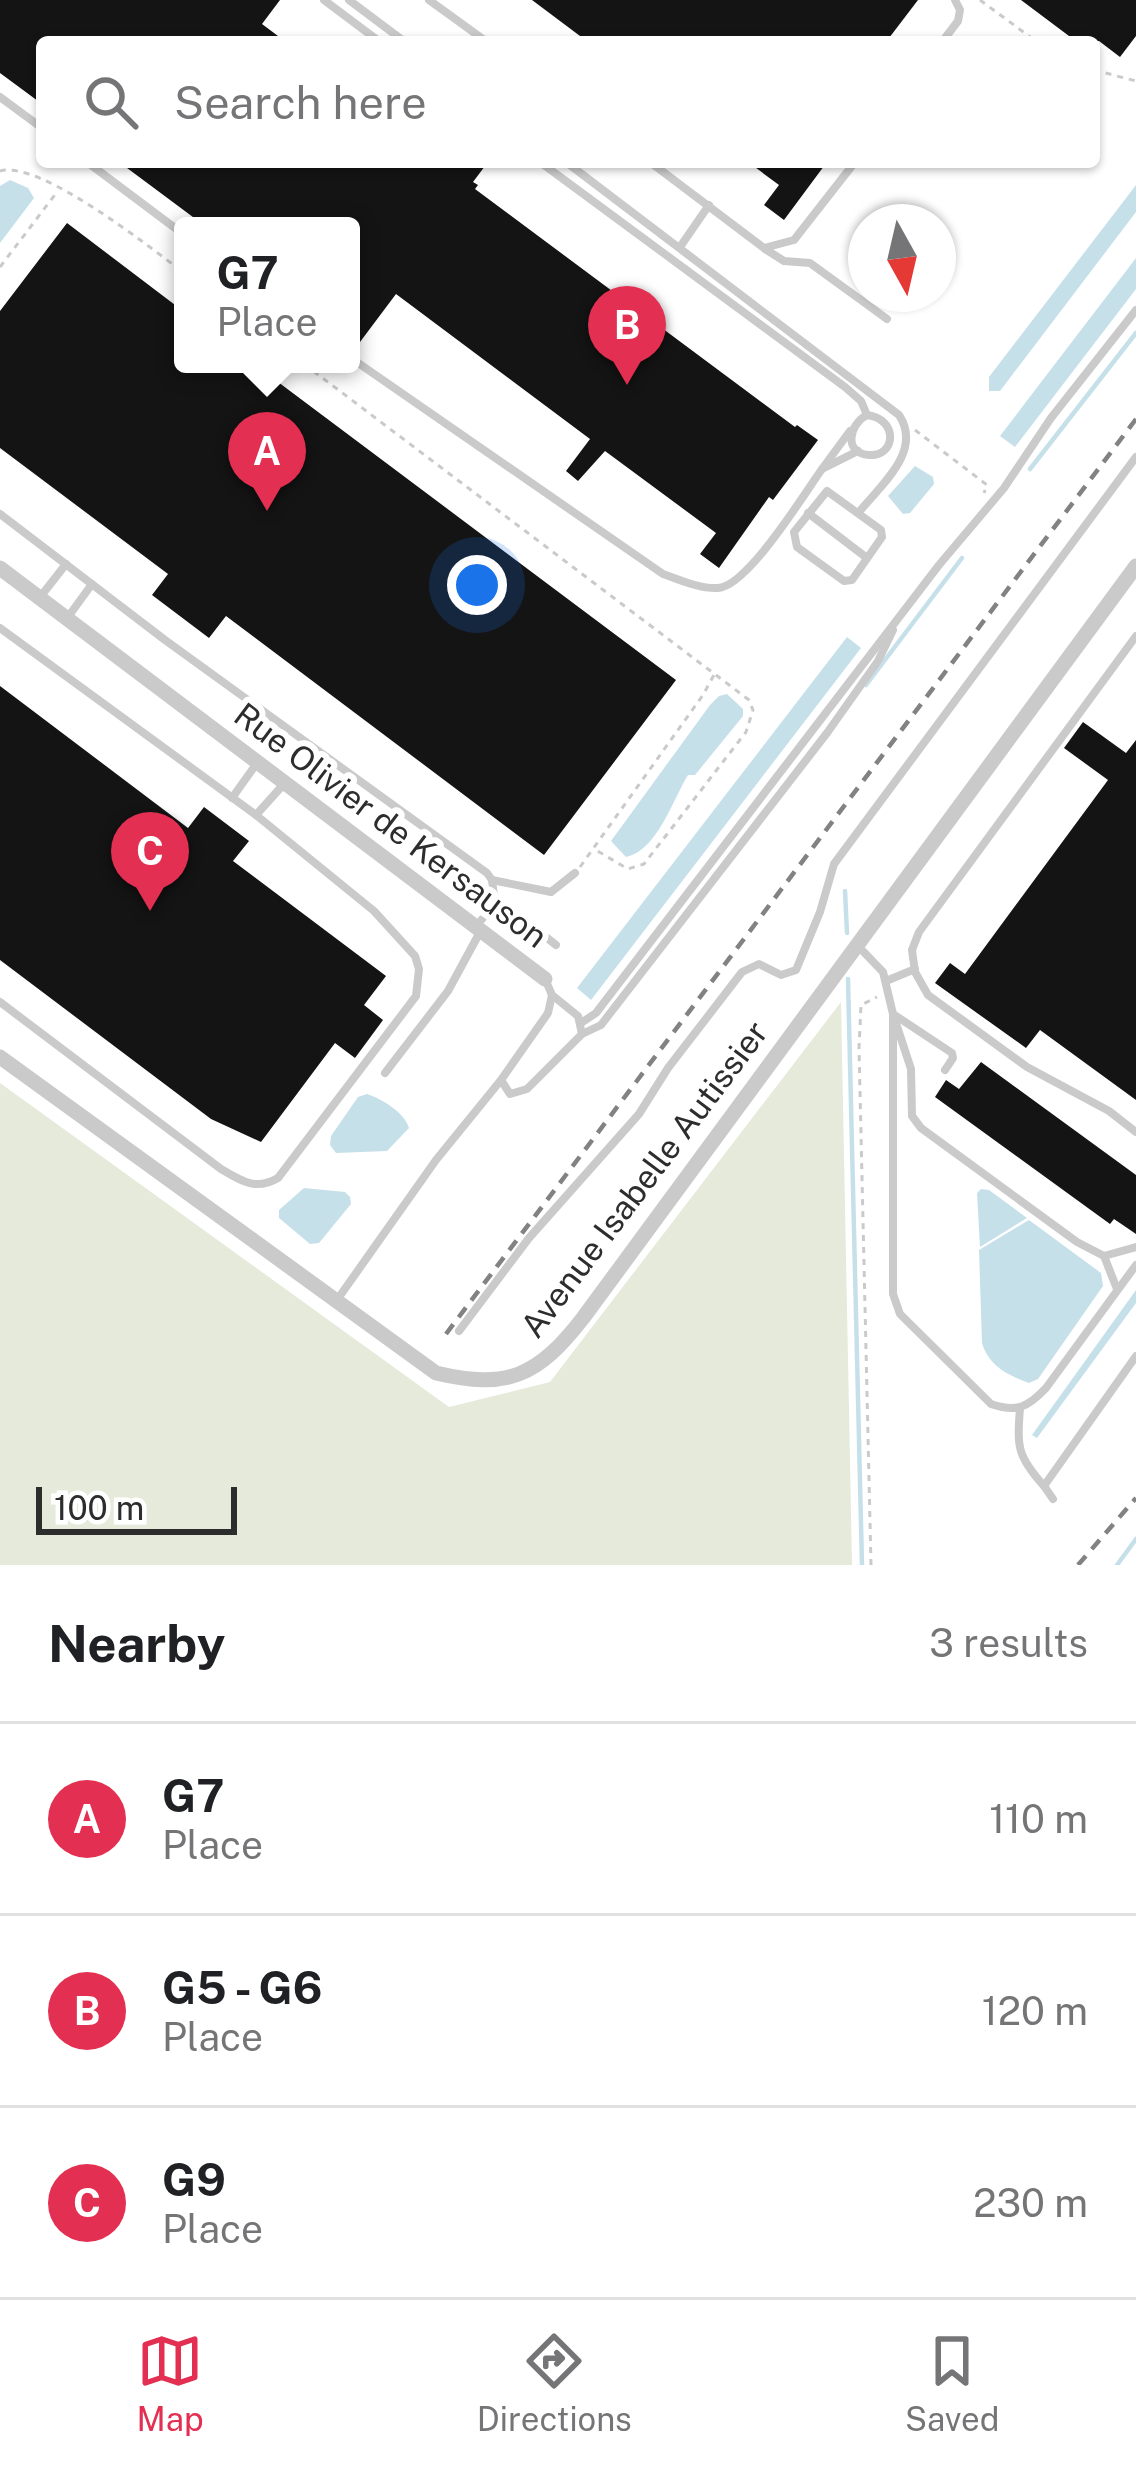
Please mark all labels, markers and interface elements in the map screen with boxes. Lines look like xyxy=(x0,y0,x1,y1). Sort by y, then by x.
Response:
search box xyxy=(36,36,1100,168)
icon: search xyxy=(78,69,144,135)
text: Search here xyxy=(174,76,427,129)
north arrow xyxy=(848,204,956,312)
popup xyxy=(174,217,360,373)
text: G7 xyxy=(216,246,279,299)
pin: B xyxy=(588,286,666,385)
text: Place xyxy=(216,299,318,345)
pin: A xyxy=(228,412,306,511)
your location xyxy=(447,555,507,615)
street label: Rue Olivier de Kersauson xyxy=(227,695,555,955)
pin: C xyxy=(111,812,189,911)
street label: Avenue Isabelle Autissier xyxy=(513,1014,775,1344)
scale bar xyxy=(36,1481,237,1534)
text: 100 m xyxy=(54,1489,144,1527)
text: Nearby xyxy=(48,1614,225,1673)
text: 3 results xyxy=(929,1620,1088,1666)
text: G7 xyxy=(162,1769,224,1822)
text: A xyxy=(73,1796,101,1842)
text: 110 m xyxy=(989,1796,1088,1842)
text: Place xyxy=(162,1822,263,1868)
text: G5 - G6 xyxy=(162,1961,322,2014)
text: B xyxy=(74,1988,100,2034)
text: 120 m xyxy=(982,1988,1088,2034)
text: Place xyxy=(162,2014,263,2060)
text: G9 xyxy=(162,2153,226,2206)
text: C xyxy=(73,2180,101,2226)
text: 230 m xyxy=(973,2180,1088,2226)
text: Place xyxy=(162,2206,263,2252)
tab: Map xyxy=(137,2328,204,2438)
tab: Directions xyxy=(477,2328,632,2438)
tab: Saved xyxy=(905,2328,999,2438)

